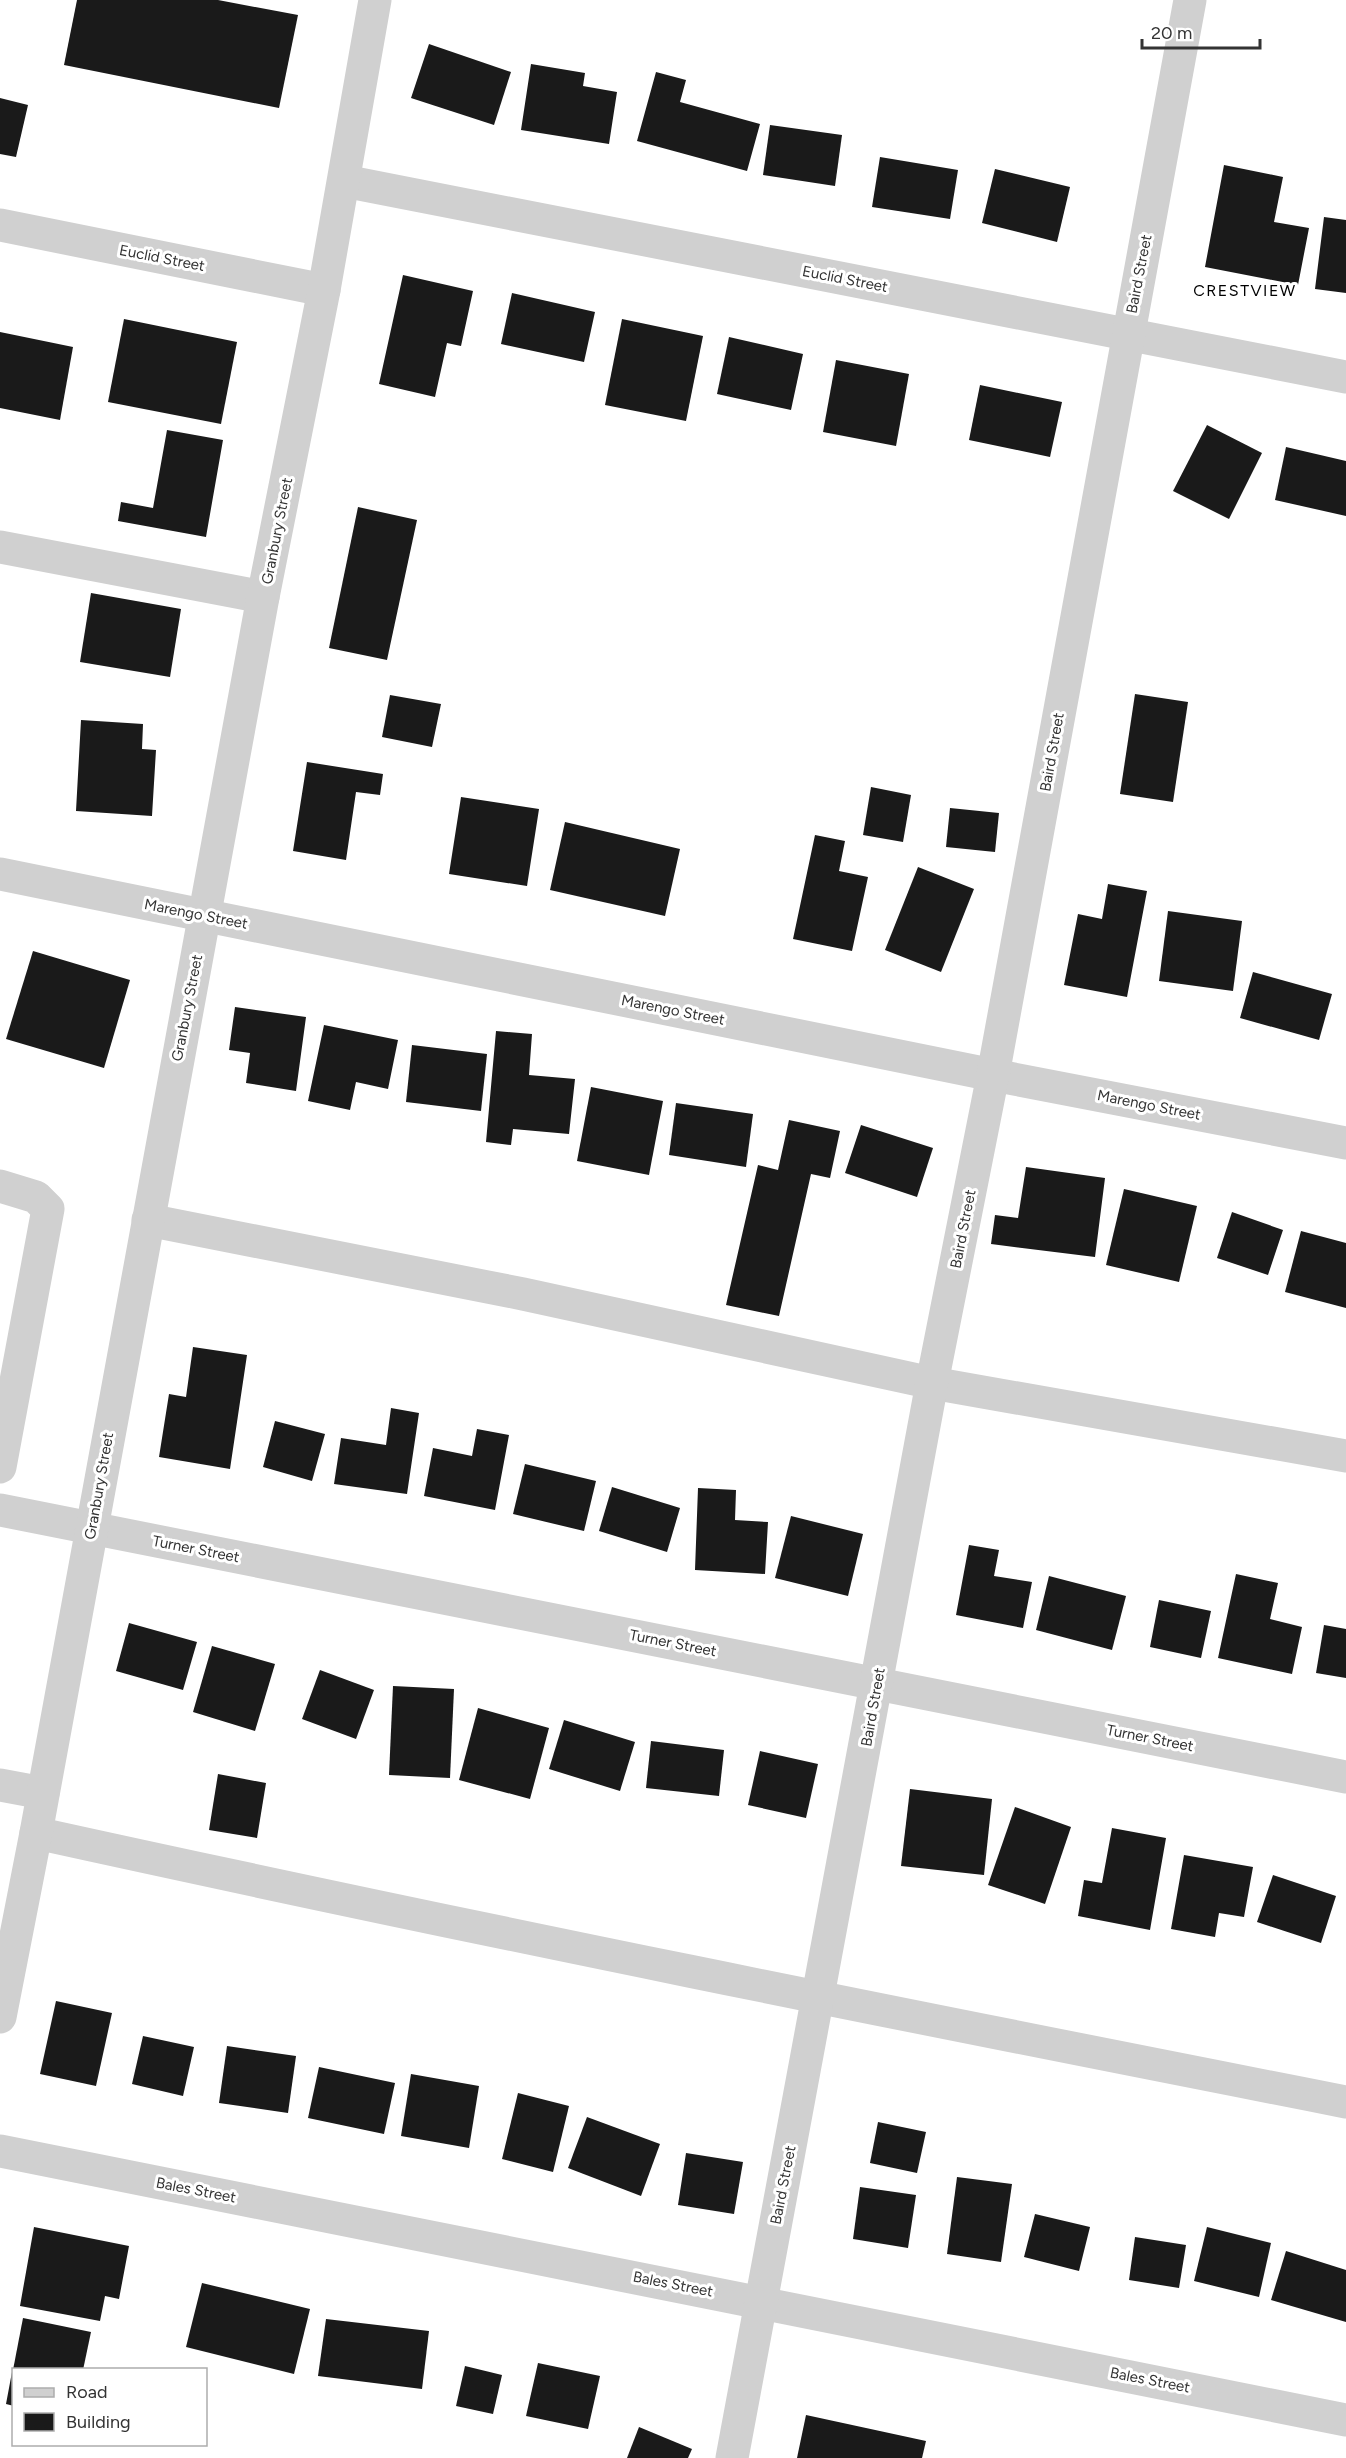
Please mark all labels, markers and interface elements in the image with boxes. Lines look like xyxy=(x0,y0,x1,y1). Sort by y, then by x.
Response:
scale bar xyxy=(1142,12,1260,50)
text: 20 m xyxy=(1151,22,1192,44)
street label: Baird Street xyxy=(1123,233,1156,315)
street label: Euclid Street xyxy=(118,241,207,275)
street label: Euclid Street xyxy=(801,262,890,296)
district label: CRESTVIEW xyxy=(1193,281,1297,300)
street label: Granbury Street xyxy=(258,476,296,586)
street label: Baird Street xyxy=(1036,711,1068,793)
street label: Marengo Street xyxy=(143,895,250,933)
street label: Granbury Street xyxy=(168,953,206,1063)
street label: Marengo Street xyxy=(620,991,727,1029)
street label: Marengo Street xyxy=(1096,1086,1203,1124)
street label: Baird Street xyxy=(947,1188,980,1270)
street label: Granbury Street xyxy=(81,1431,117,1541)
street label: Turner Street xyxy=(151,1532,241,1566)
street label: Turner Street xyxy=(628,1626,718,1660)
street label: Baird Street xyxy=(857,1666,889,1748)
street label: Turner Street xyxy=(1105,1721,1195,1755)
street label: Baird Street xyxy=(767,2144,800,2226)
street label: Bales Street xyxy=(155,2173,238,2207)
street label: Bales Street xyxy=(632,2267,715,2301)
street label: Bales Street xyxy=(1109,2363,1192,2397)
legend xyxy=(12,2368,207,2446)
text: Road xyxy=(66,2381,107,2403)
text: Building xyxy=(66,2411,131,2433)

